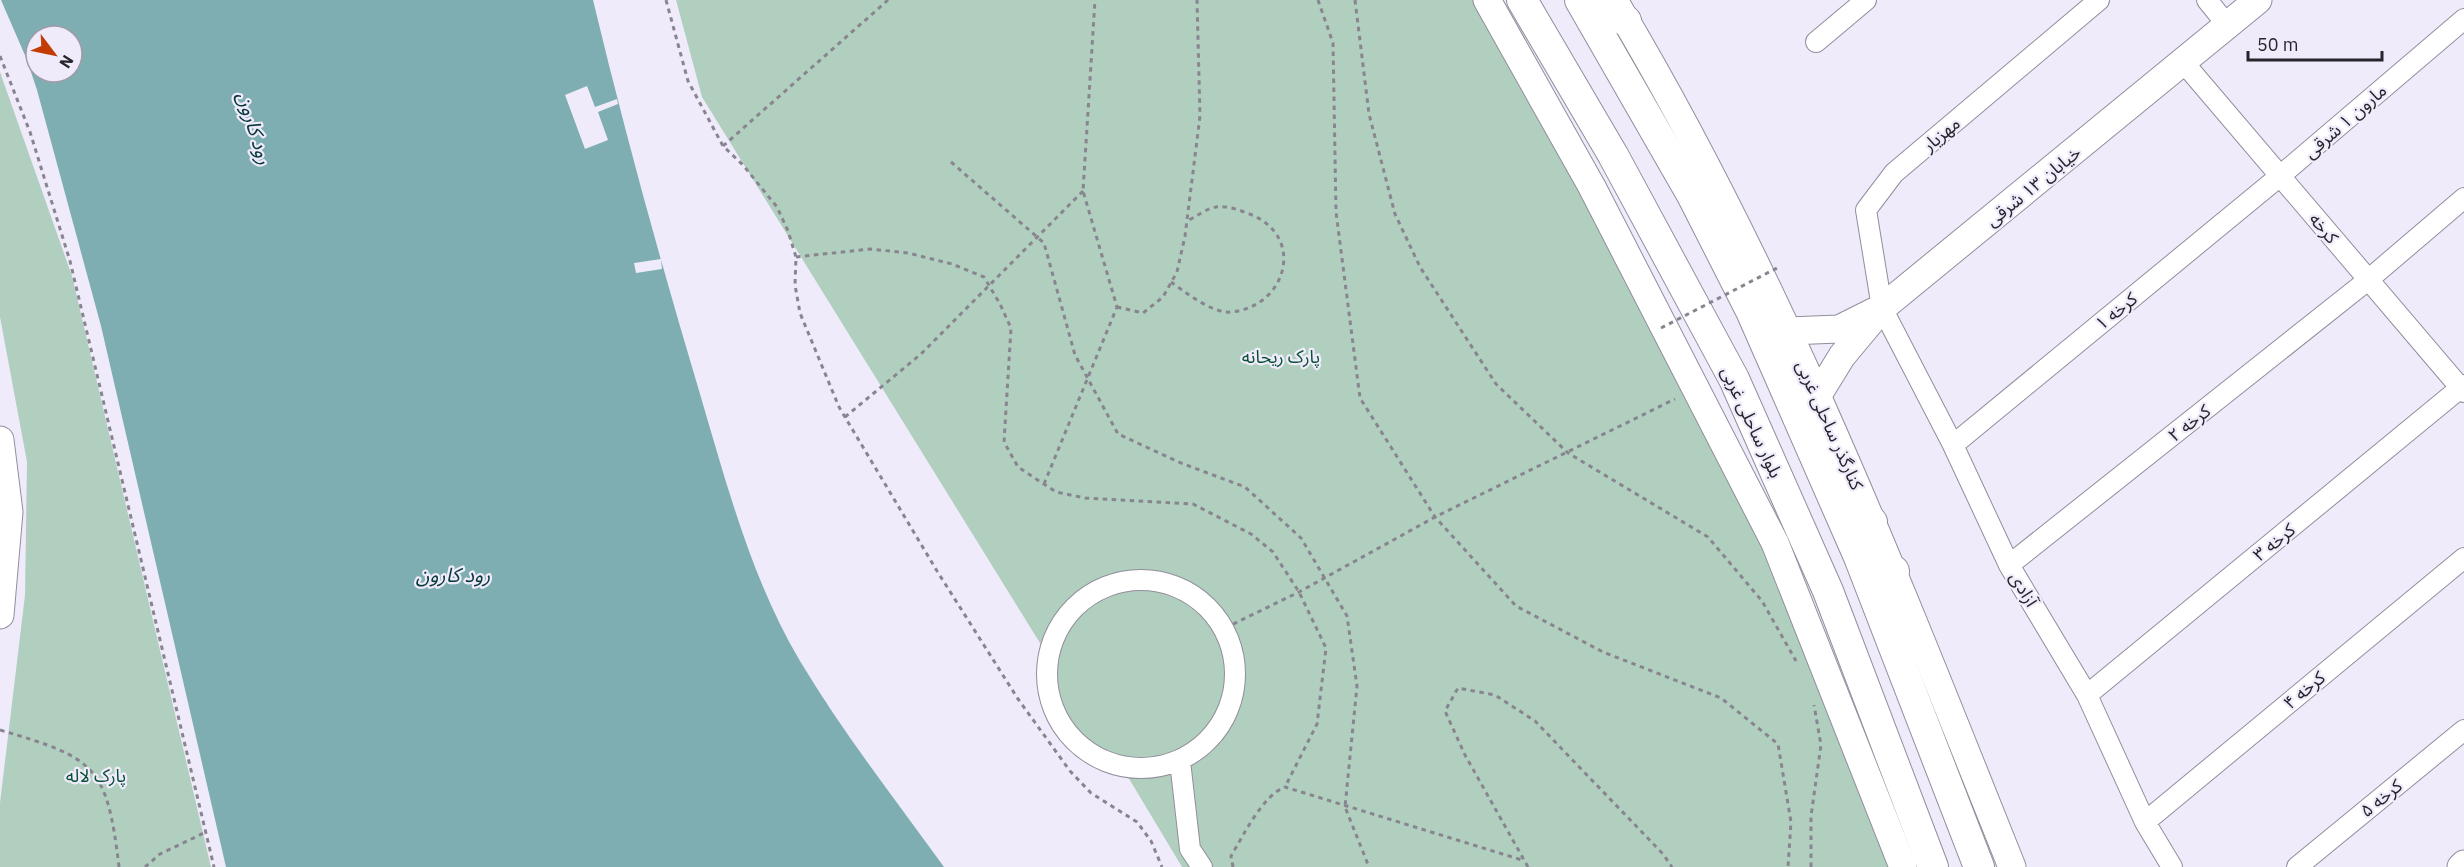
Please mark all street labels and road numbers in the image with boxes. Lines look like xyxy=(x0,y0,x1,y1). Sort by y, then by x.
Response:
street label: مارون ۱ شرقی xyxy=(2299,79,2391,163)
street label: مهزیار xyxy=(1917,112,1965,157)
street label: خیابان ۱۳ شرقی xyxy=(1981,141,2085,231)
street label: کرخه xyxy=(2305,208,2344,249)
street label: کرخه ۱ xyxy=(2090,287,2142,335)
street label: کنارگذر ساحلی غربی xyxy=(1791,357,1869,494)
street label: بلوار ساحلی غربی xyxy=(1716,363,1788,481)
street label: کرخه ۲ xyxy=(2163,399,2215,447)
street label: کرخه ۳ xyxy=(2248,518,2300,566)
street label: آزادی xyxy=(2005,567,2044,611)
street label: کرخه ۴ xyxy=(2278,665,2330,714)
street label: کرخه ۵ xyxy=(2355,774,2407,822)

